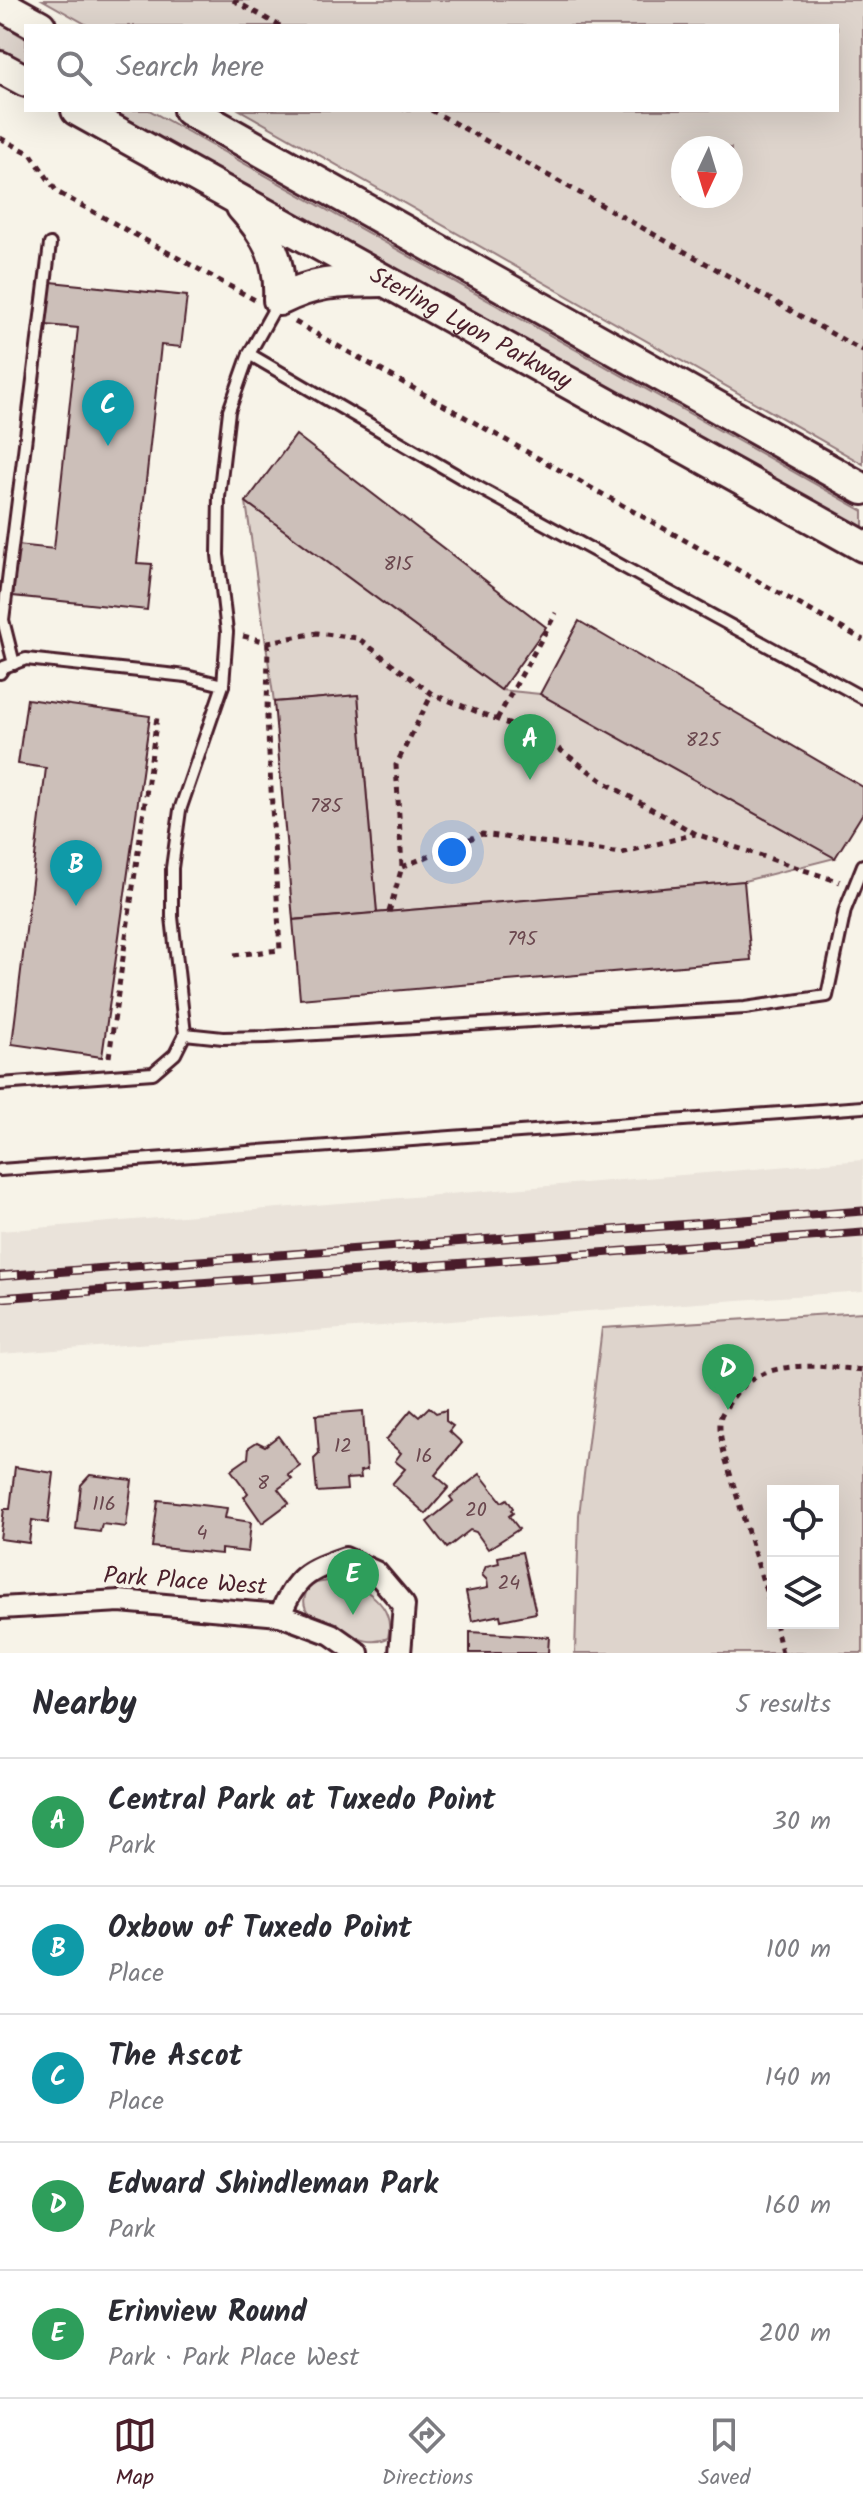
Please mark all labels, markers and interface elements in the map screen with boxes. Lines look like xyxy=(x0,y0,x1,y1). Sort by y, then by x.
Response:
search box xyxy=(24,24,839,112)
text: Search here xyxy=(116,44,264,92)
icon: search xyxy=(52,46,96,90)
north arrow xyxy=(671,136,743,208)
street label: Sterling Lyon Parkway xyxy=(362,256,579,401)
pin: C xyxy=(82,380,134,446)
house number: 815 xyxy=(383,549,414,581)
pin: A xyxy=(504,714,556,780)
house number: 825 xyxy=(686,725,721,757)
house number: 785 xyxy=(310,791,343,823)
your location xyxy=(432,832,472,872)
pin: B xyxy=(50,840,102,906)
house number: 795 xyxy=(507,924,538,956)
pin: D xyxy=(702,1344,754,1410)
house number: 12 xyxy=(334,1431,352,1463)
house number: 16 xyxy=(415,1441,433,1473)
house number: 8 xyxy=(257,1468,270,1500)
map controls xyxy=(767,1485,839,1629)
button: locate xyxy=(767,1485,839,1557)
house number: 116 xyxy=(92,1489,116,1521)
house number: 20 xyxy=(465,1495,487,1527)
house number: 4 xyxy=(196,1518,208,1550)
pin: E xyxy=(327,1549,379,1615)
street label: Park Place West xyxy=(102,1557,269,1607)
button: layers xyxy=(767,1557,839,1629)
house number: 24 xyxy=(498,1568,520,1600)
text: Nearby xyxy=(32,1678,137,1732)
text: 5 results xyxy=(735,1684,831,1726)
text: Central Park at Tuxedo Point xyxy=(108,1777,496,1825)
text: A xyxy=(50,1801,66,1843)
text: 30 m xyxy=(772,1801,831,1843)
text: Park xyxy=(108,1825,155,1867)
text: Oxbow of Tuxedo Point xyxy=(108,1905,412,1953)
text: B xyxy=(50,1929,66,1971)
text: 100 m xyxy=(766,1929,831,1971)
text: Place xyxy=(108,1953,164,1995)
text: The Ascot xyxy=(108,2033,242,2081)
text: C xyxy=(50,2057,66,2099)
text: 140 m xyxy=(764,2057,831,2099)
text: Place xyxy=(108,2081,164,2123)
text: Edward Shindleman Park xyxy=(108,2161,438,2209)
text: D xyxy=(49,2185,67,2227)
text: 160 m xyxy=(764,2185,831,2227)
text: Park xyxy=(108,2209,155,2251)
text: Erinview Round xyxy=(108,2289,307,2337)
text: E xyxy=(51,2313,65,2355)
text: 200 m xyxy=(759,2313,831,2355)
text: Park · Park Place West xyxy=(108,2337,359,2379)
tab: Map xyxy=(113,2413,157,2496)
tab: Directions xyxy=(382,2413,473,2496)
tab: Saved xyxy=(698,2413,750,2496)

